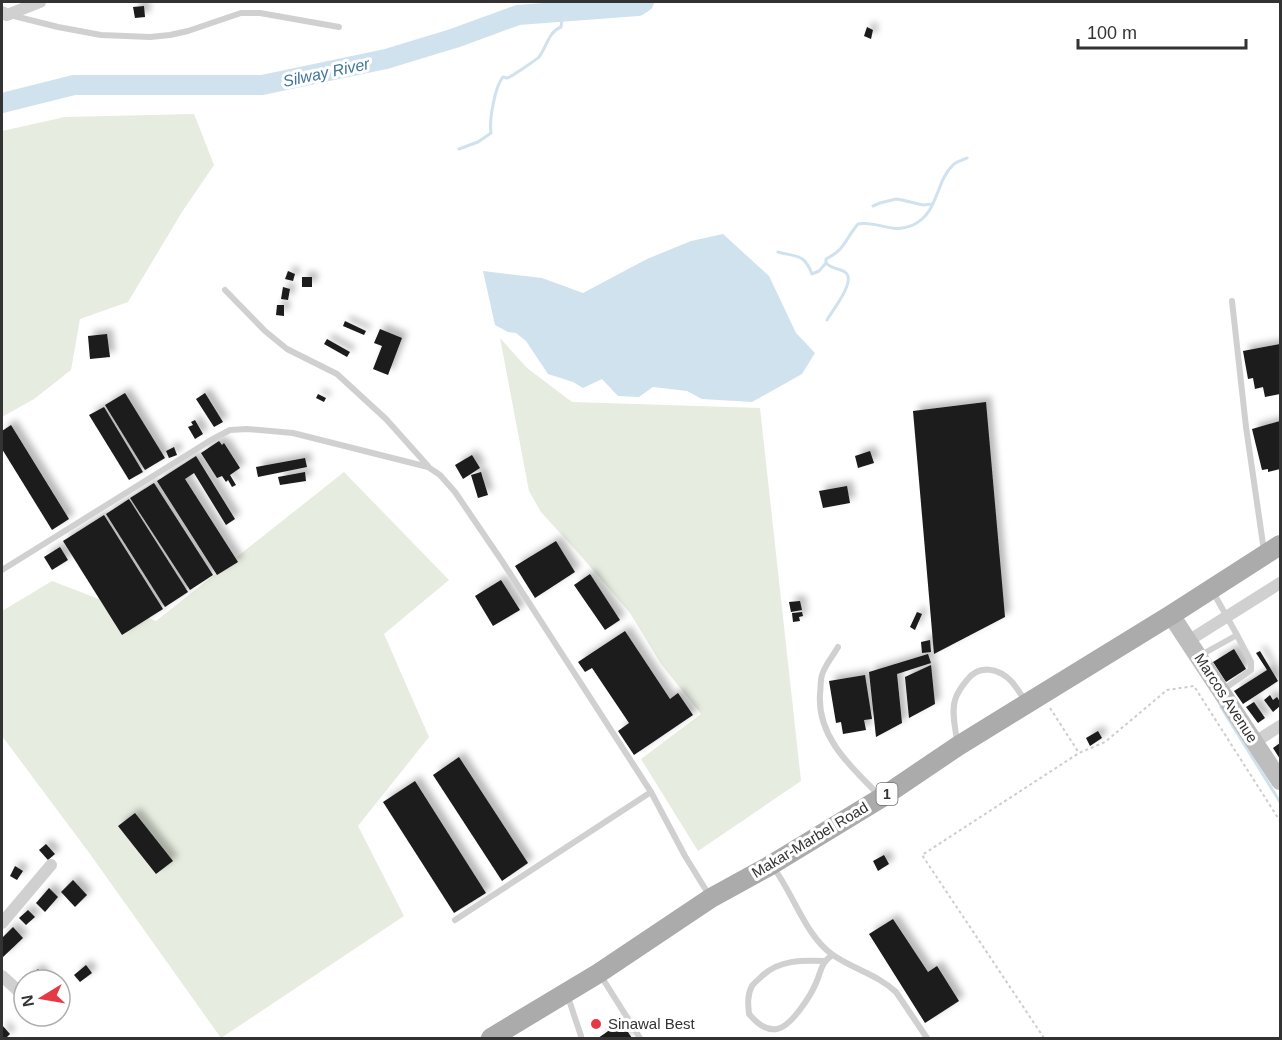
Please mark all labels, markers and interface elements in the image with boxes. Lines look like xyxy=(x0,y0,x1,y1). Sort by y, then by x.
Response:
scale bar xyxy=(1078,12,1246,50)
text: 100 m xyxy=(1087,23,1137,43)
water label: Silway River xyxy=(281,55,372,90)
street label: Marcos Avenue xyxy=(1191,650,1262,746)
road number: 1 xyxy=(876,783,898,805)
street label: Makar-Marbel Road xyxy=(749,798,871,881)
north arrow xyxy=(12,968,72,1028)
text: N xyxy=(18,993,37,1008)
place label: Sinawal Best xyxy=(608,1015,696,1032)
marker: Sinawal Best xyxy=(589,1017,603,1031)

